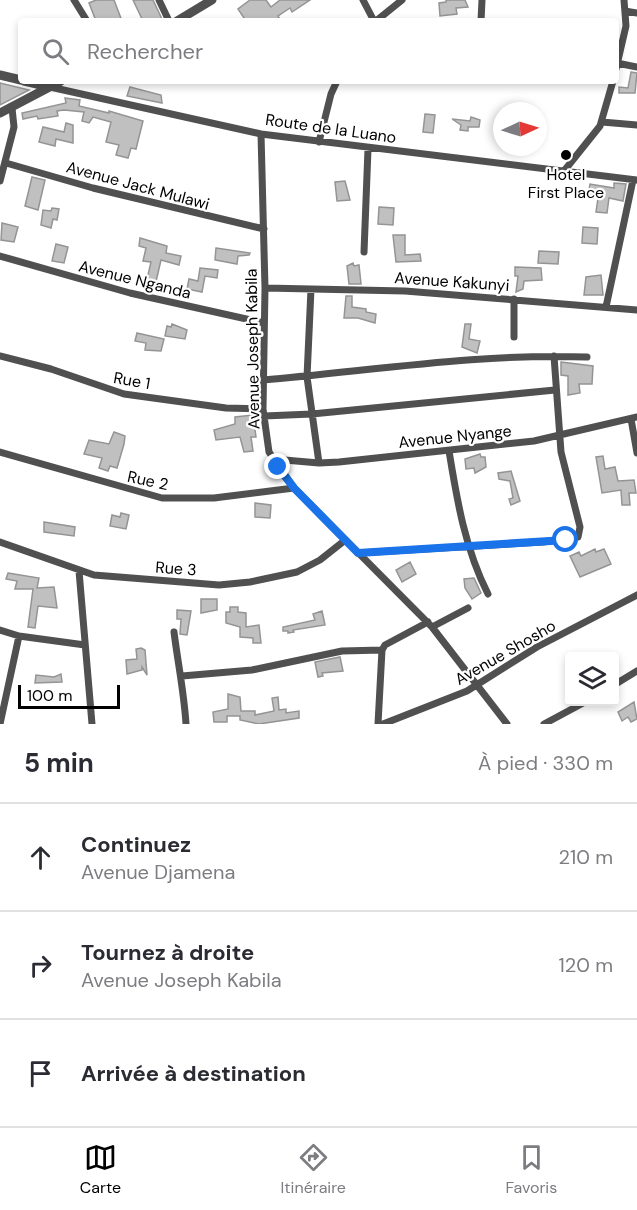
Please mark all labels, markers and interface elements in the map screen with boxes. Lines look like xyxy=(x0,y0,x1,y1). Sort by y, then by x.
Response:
search box xyxy=(18,18,619,84)
icon: search xyxy=(39,35,72,68)
text: Rechercher xyxy=(87,37,203,66)
north arrow xyxy=(493,102,547,156)
street label: Route de la Luano xyxy=(264,109,398,148)
marker: Hotel First Place xyxy=(559,148,573,162)
street label: Avenue Jack Mulawi xyxy=(64,156,212,215)
place label: Hotel First Place xyxy=(528,164,604,203)
street label: Avenue Nganda xyxy=(76,255,193,304)
street label: Avenue Kakunyi xyxy=(394,267,510,296)
street label: Avenue Joseph Kabila xyxy=(241,269,264,429)
street label: Rue 1 xyxy=(112,367,152,394)
street label: Avenue Nyange xyxy=(397,420,513,453)
route end xyxy=(264,453,290,479)
street label: Rue 2 xyxy=(126,466,170,495)
route start xyxy=(552,526,578,552)
street label: Rue 3 xyxy=(155,557,197,580)
street label: Avenue Shosho xyxy=(451,615,560,690)
map controls xyxy=(565,652,619,706)
button: layers xyxy=(565,652,619,706)
scale bar xyxy=(18,682,120,710)
text: 100 m xyxy=(27,685,72,706)
text: 5 min xyxy=(24,746,94,780)
text: À pied · 330 m xyxy=(478,750,613,776)
text: Continuez xyxy=(81,830,191,859)
icon: ahead xyxy=(24,841,57,874)
text: 210 m xyxy=(558,844,613,870)
text: Avenue Djamena xyxy=(81,859,235,885)
text: Tournez à droite xyxy=(81,938,254,967)
icon: right xyxy=(24,949,57,982)
text: 120 m xyxy=(559,952,613,978)
text: Avenue Joseph Kabila xyxy=(81,967,282,993)
icon: arrive xyxy=(24,1057,57,1090)
text: Arrivée à destination xyxy=(81,1059,306,1088)
tab: Carte xyxy=(80,1141,121,1198)
tab: Itinéraire xyxy=(281,1141,346,1198)
tab: Favoris xyxy=(505,1141,557,1198)

